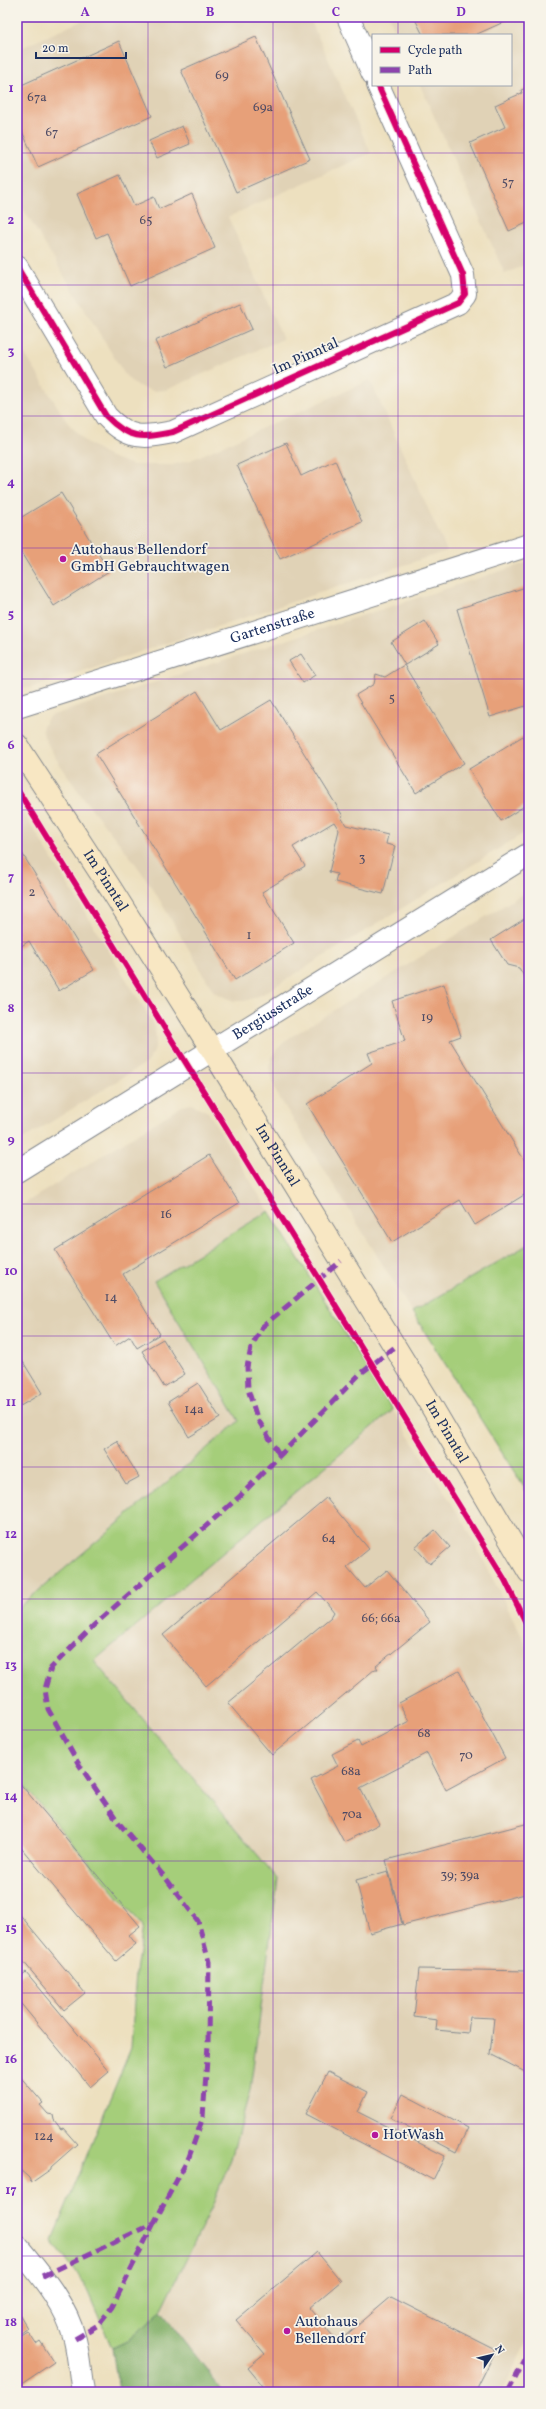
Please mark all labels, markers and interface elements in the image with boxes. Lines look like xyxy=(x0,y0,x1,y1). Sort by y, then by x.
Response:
text: A xyxy=(80,4,90,22)
text: B xyxy=(206,4,215,22)
text: C xyxy=(332,4,340,22)
text: D xyxy=(456,4,466,22)
scale bar xyxy=(36,34,126,60)
legend xyxy=(372,34,512,86)
text: 20 m xyxy=(42,41,69,57)
text: Cycle path xyxy=(408,43,463,59)
text: Path xyxy=(408,63,432,79)
house number: 69 xyxy=(215,67,229,85)
text: 1 xyxy=(8,80,14,98)
house number: 67a xyxy=(27,89,47,107)
house number: 69a xyxy=(253,99,273,117)
house number: 67 xyxy=(46,124,58,142)
house number: 57 xyxy=(502,174,514,192)
text: 2 xyxy=(8,212,15,230)
house number: 65 xyxy=(140,212,152,230)
street label: Im Pinntal xyxy=(270,333,342,381)
text: 3 xyxy=(8,343,15,361)
text: 4 xyxy=(7,474,15,492)
place label: Autohaus Bellendorf GmbH Gebrauchtwagen xyxy=(71,540,230,578)
marker: Autohaus Bellendorf GmbH Gebrauchtwagen xyxy=(58,554,68,564)
street label: Gartenstraße xyxy=(228,603,317,649)
text: 5 xyxy=(8,606,14,624)
house number: 5 xyxy=(389,690,395,708)
text: 6 xyxy=(7,737,15,755)
street label: Im Pinntal xyxy=(78,846,133,916)
house number: 3 xyxy=(359,850,366,868)
text: 7 xyxy=(8,869,14,887)
house number: 2 xyxy=(29,884,36,902)
house number: 1 xyxy=(246,927,252,945)
street label: Bergiusstraße xyxy=(229,980,317,1046)
text: 8 xyxy=(7,1000,15,1018)
house number: 19 xyxy=(421,1009,433,1027)
street label: Im Pinntal xyxy=(250,1120,304,1191)
text: 9 xyxy=(7,1131,15,1149)
house number: 16 xyxy=(160,1206,172,1224)
text: 10 xyxy=(4,1263,18,1281)
house number: 14 xyxy=(105,1289,118,1307)
text: 11 xyxy=(6,1394,16,1412)
street label: Im Pinntal xyxy=(420,1396,473,1467)
house number: 14a xyxy=(184,1401,204,1419)
text: 12 xyxy=(5,1526,17,1544)
house number: 64 xyxy=(322,1530,336,1548)
house number: 66; 66a xyxy=(362,1610,400,1628)
text: 13 xyxy=(5,1657,17,1675)
house number: 68 xyxy=(417,1725,431,1743)
house number: 70 xyxy=(459,1747,473,1765)
house number: 68a xyxy=(341,1763,361,1781)
text: 14 xyxy=(4,1788,18,1806)
house number: 70a xyxy=(342,1806,362,1824)
house number: 39; 39a xyxy=(441,1867,479,1885)
text: 15 xyxy=(5,1920,17,1938)
text: 16 xyxy=(5,2051,17,2069)
place label: HotWash xyxy=(383,2125,444,2146)
house number: 124 xyxy=(34,2128,54,2146)
marker: HotWash xyxy=(370,2130,380,2140)
text: 17 xyxy=(5,2182,17,2200)
place label: Autohaus Bellendorf xyxy=(295,2312,366,2350)
text: 18 xyxy=(5,2314,17,2332)
marker: Autohaus Bellendorf xyxy=(282,2326,292,2336)
north arrow xyxy=(472,2335,512,2375)
text: N xyxy=(491,2343,507,2358)

